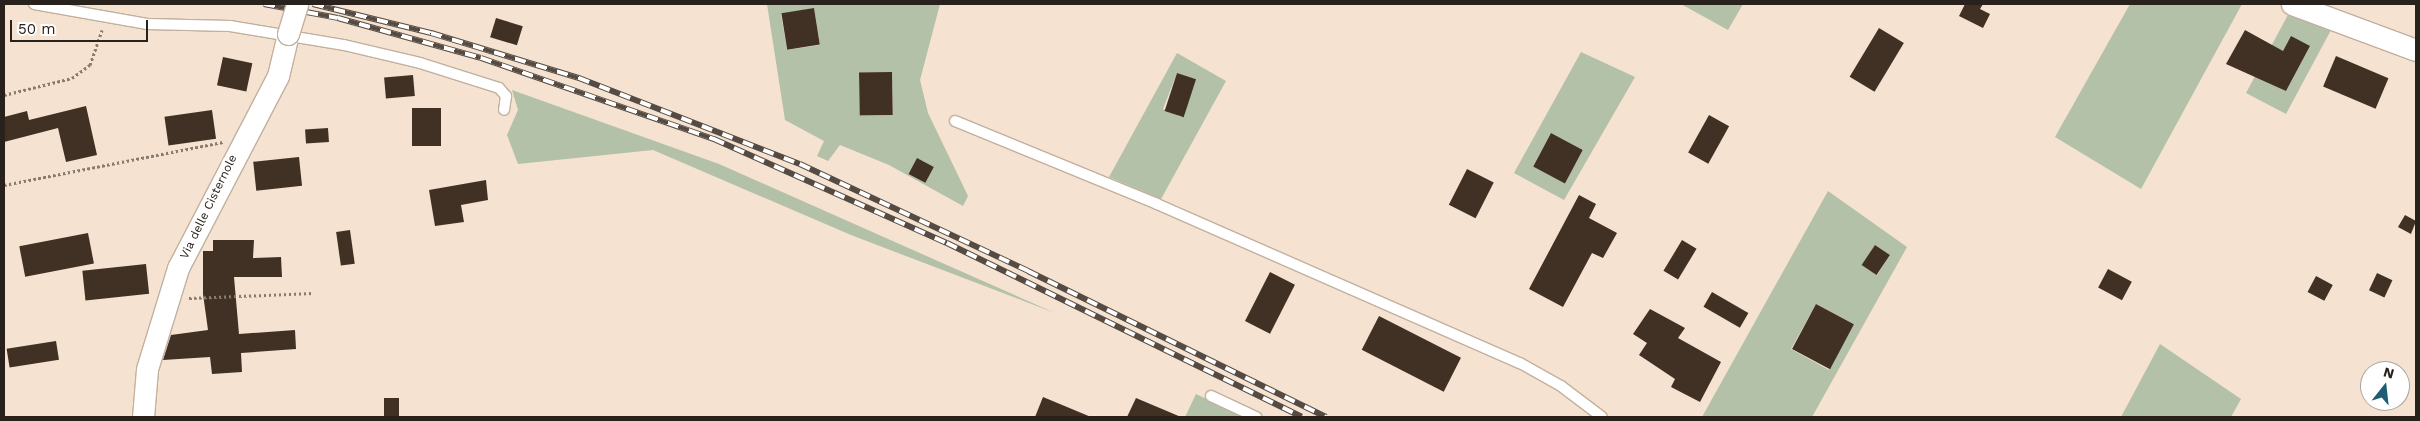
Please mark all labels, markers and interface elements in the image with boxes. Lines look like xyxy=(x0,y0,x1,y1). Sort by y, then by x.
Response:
scale bar xyxy=(12,10,150,42)
text: 50 m xyxy=(18,20,55,38)
street label: Via delle Cisternole xyxy=(177,152,241,262)
north arrow xyxy=(2360,361,2410,411)
text: N xyxy=(2382,363,2396,382)

